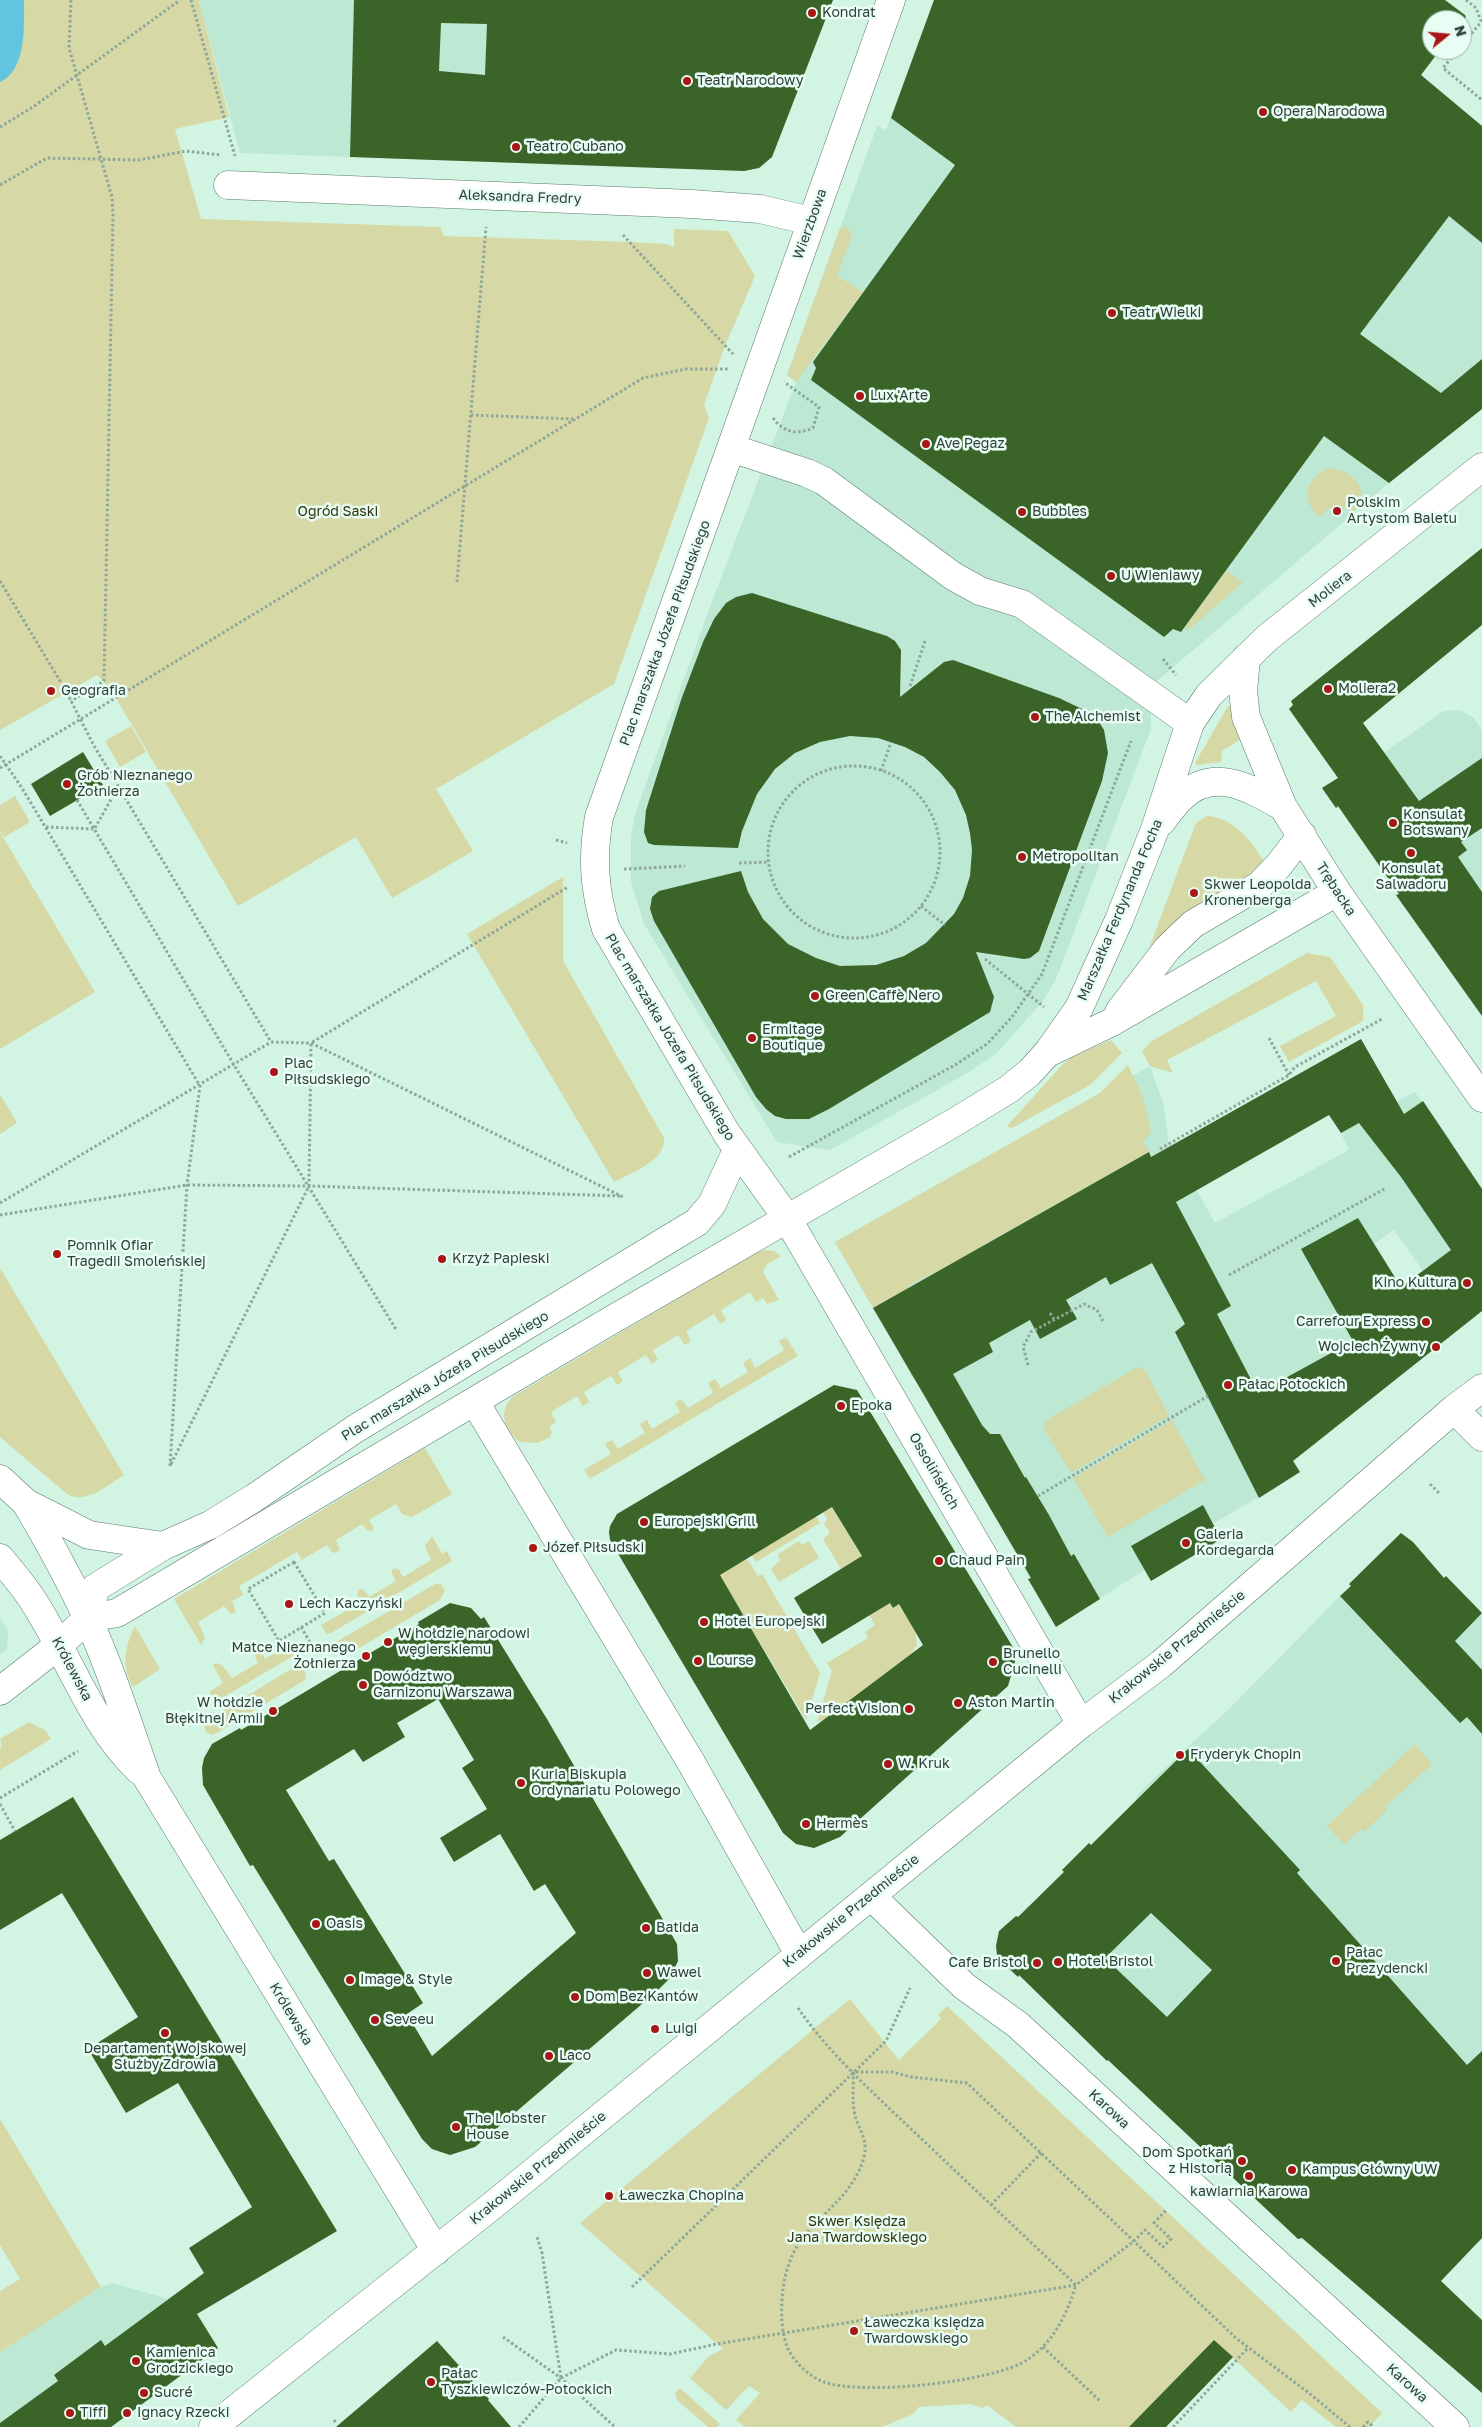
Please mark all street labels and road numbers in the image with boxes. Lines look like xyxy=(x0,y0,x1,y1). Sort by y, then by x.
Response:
street label: Aleksandra Fredry xyxy=(458,186,582,208)
street label: Wierzbowa xyxy=(789,186,831,262)
street label: Plac marszałka Józefa Piłsudskiego xyxy=(616,518,714,748)
street label: Moliera xyxy=(1305,567,1355,611)
street label: Marszałka Ferdynanda Focha xyxy=(1074,817,1166,1003)
street label: Trębacka xyxy=(1312,859,1360,919)
street label: Plac marszałka Józefa Piłsudskiego xyxy=(601,930,739,1144)
street label: Plac marszałka Józefa Piłsudskiego xyxy=(338,1307,552,1445)
street label: Ossolińskich xyxy=(905,1430,963,1512)
street label: Krakowskie Przedmieście xyxy=(1105,1587,1249,1707)
street label: Królewska xyxy=(48,1634,96,1704)
street label: Krakowskie Przedmieście xyxy=(779,1851,923,1971)
street label: Królewska xyxy=(266,1980,316,2048)
street label: Karowa xyxy=(1085,2086,1133,2132)
street label: Krakowskie Przedmieście xyxy=(466,2108,610,2228)
street label: Karowa xyxy=(1383,2360,1431,2406)

